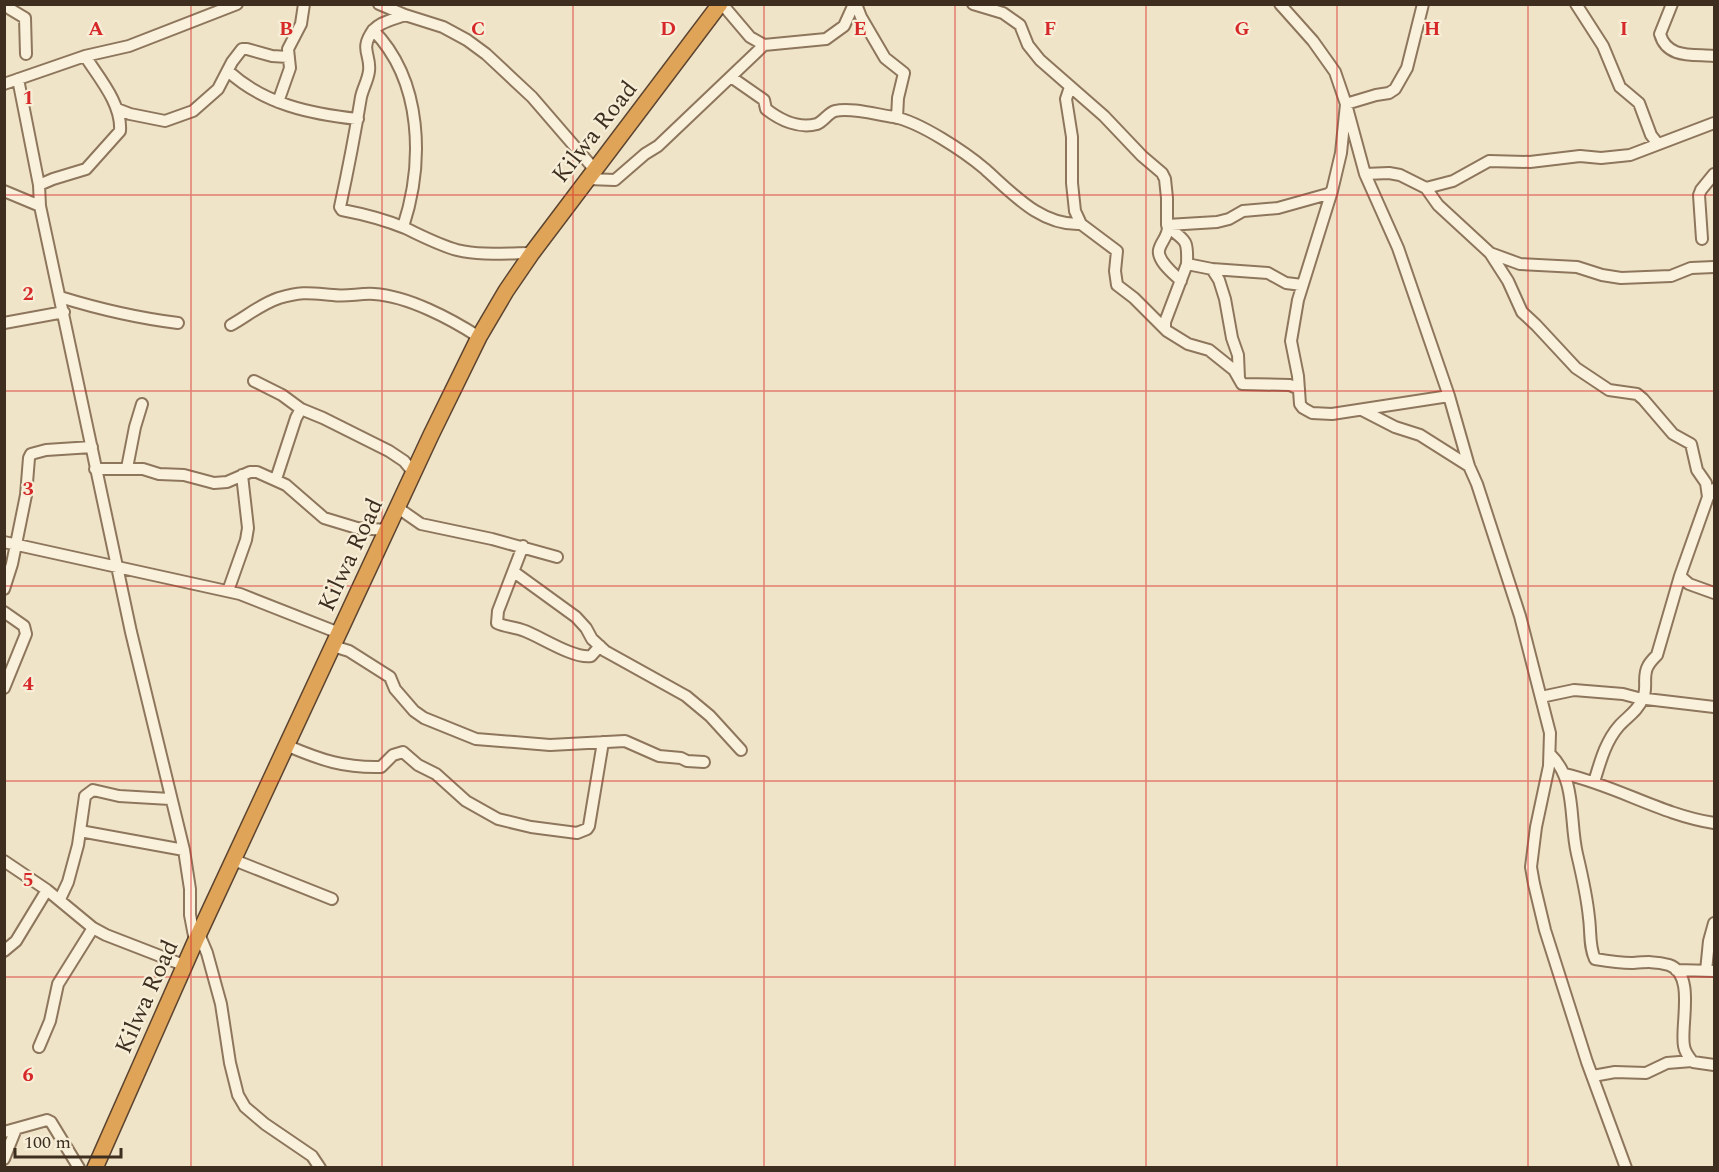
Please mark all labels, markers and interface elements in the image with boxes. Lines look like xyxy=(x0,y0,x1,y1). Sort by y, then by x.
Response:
text: A xyxy=(88,14,104,44)
text: B xyxy=(279,14,293,44)
text: C xyxy=(471,14,485,44)
text: D xyxy=(660,14,676,44)
text: E xyxy=(853,14,867,44)
text: F xyxy=(1044,14,1056,44)
text: G xyxy=(1234,14,1250,44)
text: H xyxy=(1424,14,1440,44)
text: I xyxy=(1620,14,1628,44)
street label: Kilwa Road xyxy=(543,73,647,191)
text: 1 xyxy=(22,83,34,113)
text: 2 xyxy=(22,279,34,309)
text: 3 xyxy=(22,474,34,504)
street label: Kilwa Road xyxy=(309,492,393,618)
text: 4 xyxy=(22,669,34,699)
text: 5 xyxy=(22,865,34,895)
street label: Kilwa Road xyxy=(106,934,188,1060)
text: 6 xyxy=(22,1060,34,1090)
scale bar xyxy=(15,1121,122,1159)
text: 100 m xyxy=(24,1129,71,1156)

